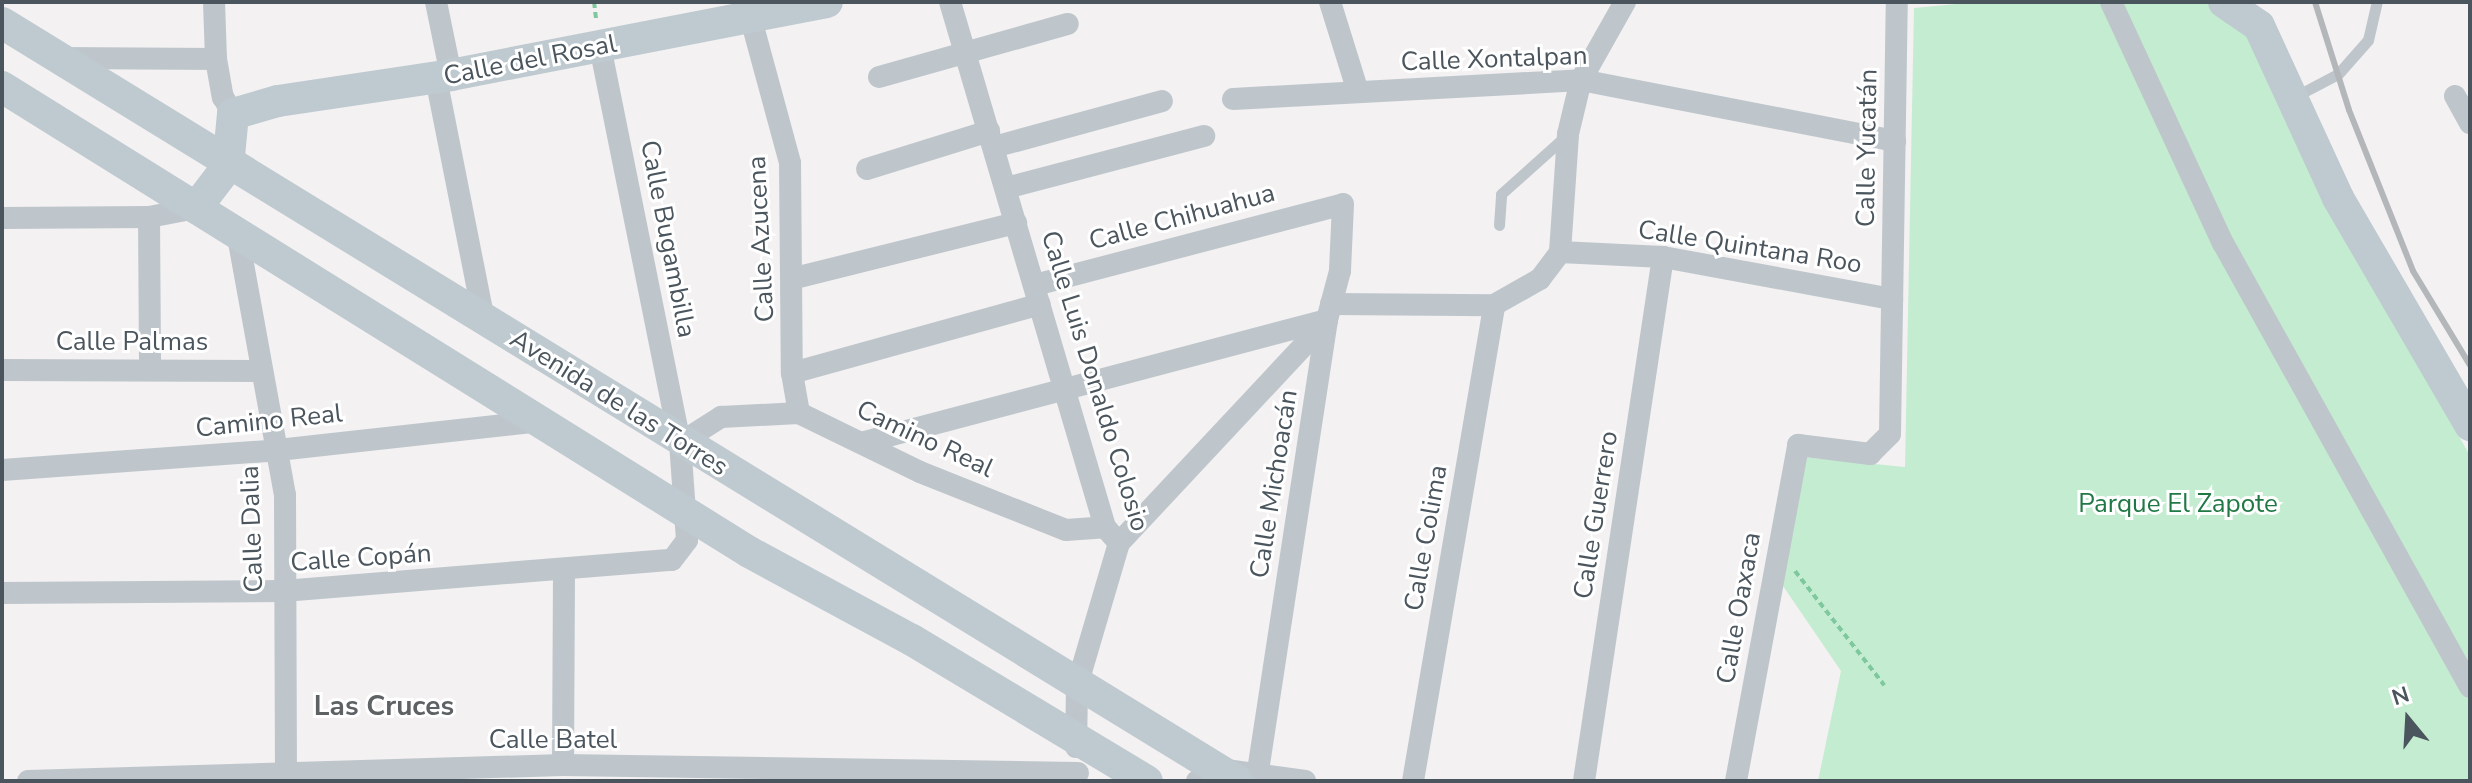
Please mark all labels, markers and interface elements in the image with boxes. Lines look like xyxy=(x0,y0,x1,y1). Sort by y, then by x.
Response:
street label: Calle del Rosal xyxy=(441,28,619,92)
street label: Calle Xontalpan xyxy=(1400,40,1588,78)
street label: Calle Yucatán xyxy=(1850,69,1884,227)
street label: Calle Bugambilla xyxy=(634,138,702,340)
street label: Calle Azucena xyxy=(741,155,781,323)
street label: Calle Chihuahua xyxy=(1086,177,1278,257)
street label: Calle Quintana Roo xyxy=(1636,214,1864,280)
street label: Calle Luis Donaldo Colosio xyxy=(1034,227,1156,535)
street label: Avenida de las Torres xyxy=(504,323,734,483)
street label: Calle Palmas xyxy=(56,326,208,358)
street label: Calle Michoacán xyxy=(1244,388,1304,580)
street label: Camino Real xyxy=(852,394,998,484)
street label: Camino Real xyxy=(194,398,344,444)
street label: Calle Guerrero xyxy=(1567,429,1625,601)
street label: Calle Colima xyxy=(1398,463,1454,613)
street label: Calle Dalia xyxy=(234,465,270,593)
park label: Parque El Zapote xyxy=(2078,488,2278,520)
street label: Calle Oaxaca xyxy=(1710,530,1768,686)
street label: Calle Copán xyxy=(289,538,433,578)
north arrow xyxy=(2368,679,2448,759)
text: N xyxy=(2388,679,2413,713)
district label: Las Cruces xyxy=(314,689,454,723)
street label: Calle Batel xyxy=(489,724,617,756)

